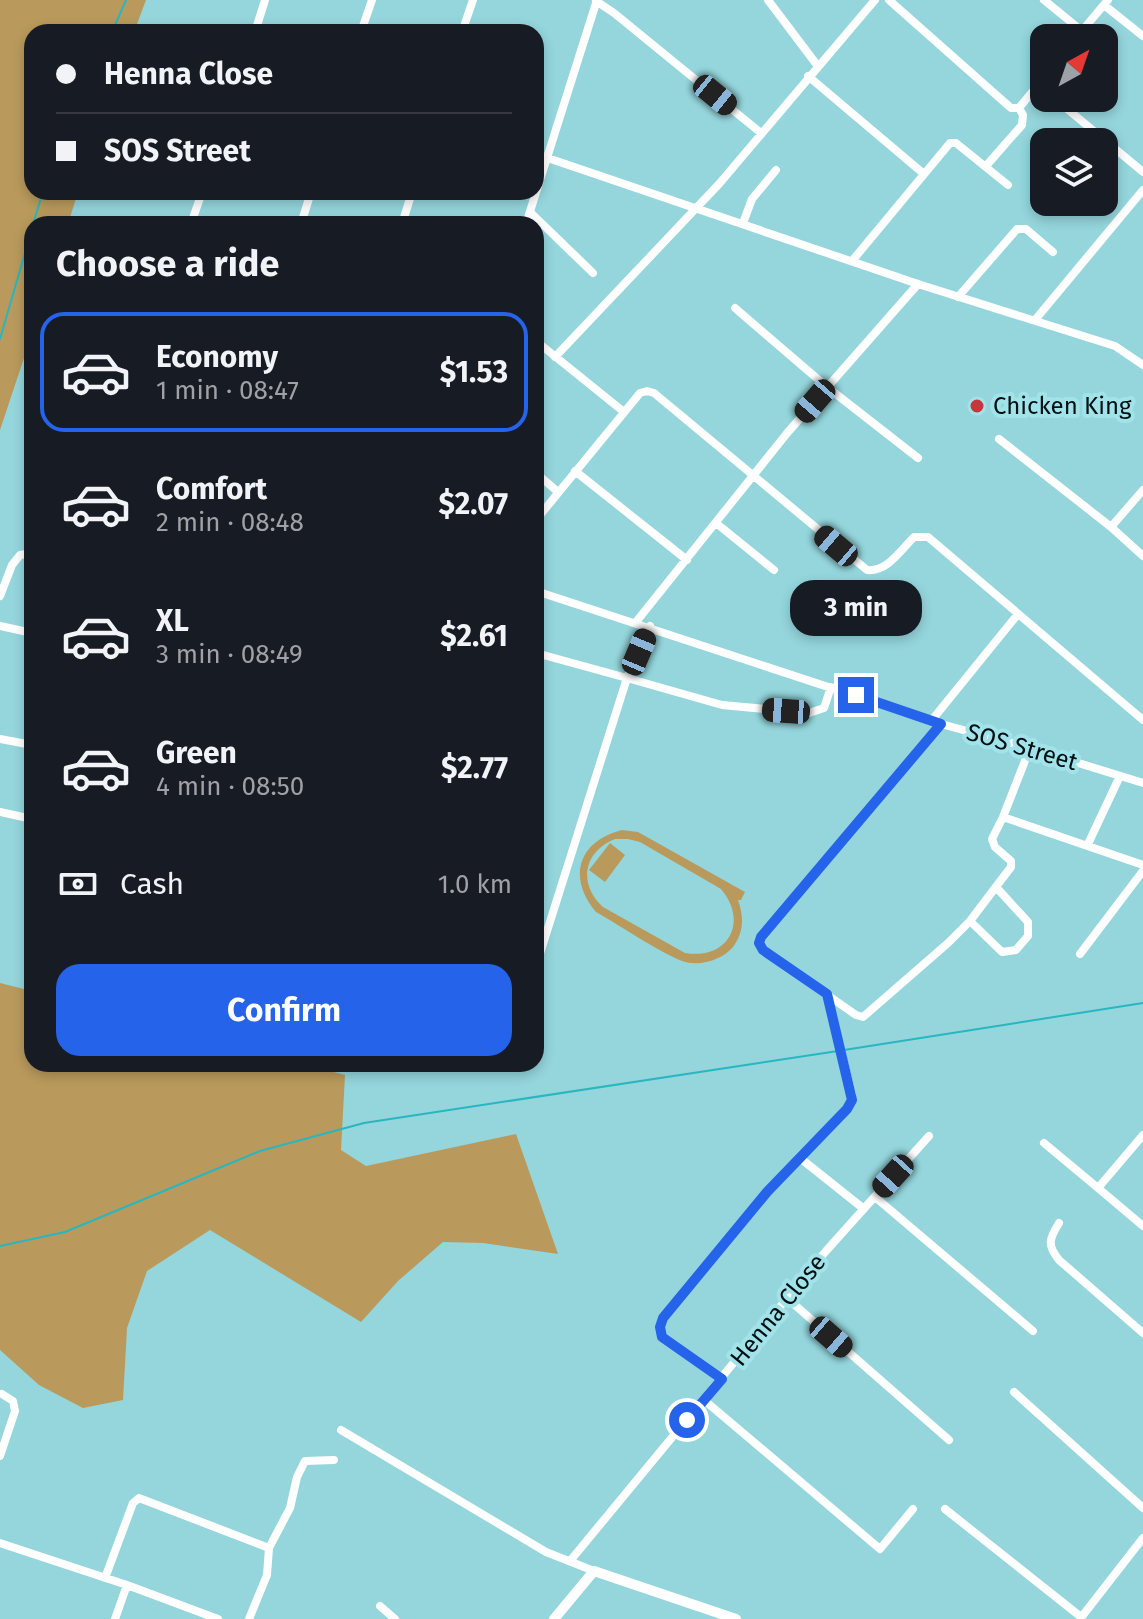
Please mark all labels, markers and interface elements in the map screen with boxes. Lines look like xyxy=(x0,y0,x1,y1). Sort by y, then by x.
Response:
north arrow xyxy=(1030,24,1118,112)
map controls xyxy=(1030,24,1118,216)
text: Henna Close xyxy=(104,56,273,92)
car xyxy=(689,71,741,119)
button: layers xyxy=(1030,128,1118,216)
text: SOS Street xyxy=(104,133,251,169)
text: Choose a ride xyxy=(56,242,279,286)
icon: car xyxy=(60,336,132,408)
text: Economy xyxy=(156,339,278,375)
text: $1.53 xyxy=(440,354,508,390)
text: 1 min · 08:47 xyxy=(156,375,299,406)
car xyxy=(790,375,840,427)
place label: Chicken King xyxy=(993,392,1132,420)
marker: Chicken King xyxy=(968,397,986,415)
icon: car xyxy=(60,468,132,540)
text: Comfort xyxy=(156,471,267,507)
text: $2.07 xyxy=(439,486,508,522)
text: 2 min · 08:48 xyxy=(156,507,304,538)
car xyxy=(810,521,862,571)
callout: 3 min xyxy=(790,579,922,635)
text: 3 min xyxy=(824,592,888,623)
icon: car xyxy=(60,600,132,672)
text: XL xyxy=(156,603,189,639)
text: $2.61 xyxy=(440,618,508,654)
car xyxy=(619,625,659,679)
text: 3 min · 08:49 xyxy=(156,639,303,670)
route end xyxy=(838,677,874,713)
car xyxy=(761,697,811,725)
street label: SOS Street xyxy=(963,718,1081,776)
icon: car xyxy=(60,732,132,804)
text: Green xyxy=(156,735,237,771)
text: $2.77 xyxy=(441,750,508,786)
text: 4 min · 08:50 xyxy=(156,771,304,802)
icon: cash xyxy=(56,862,100,906)
text: Cash xyxy=(120,866,184,902)
text: 1.0 km xyxy=(438,869,512,900)
button: Confirm xyxy=(56,964,512,1056)
car xyxy=(868,1150,918,1202)
street label: Henna Close xyxy=(725,1249,831,1371)
car xyxy=(805,1312,857,1362)
route start xyxy=(669,1402,705,1438)

